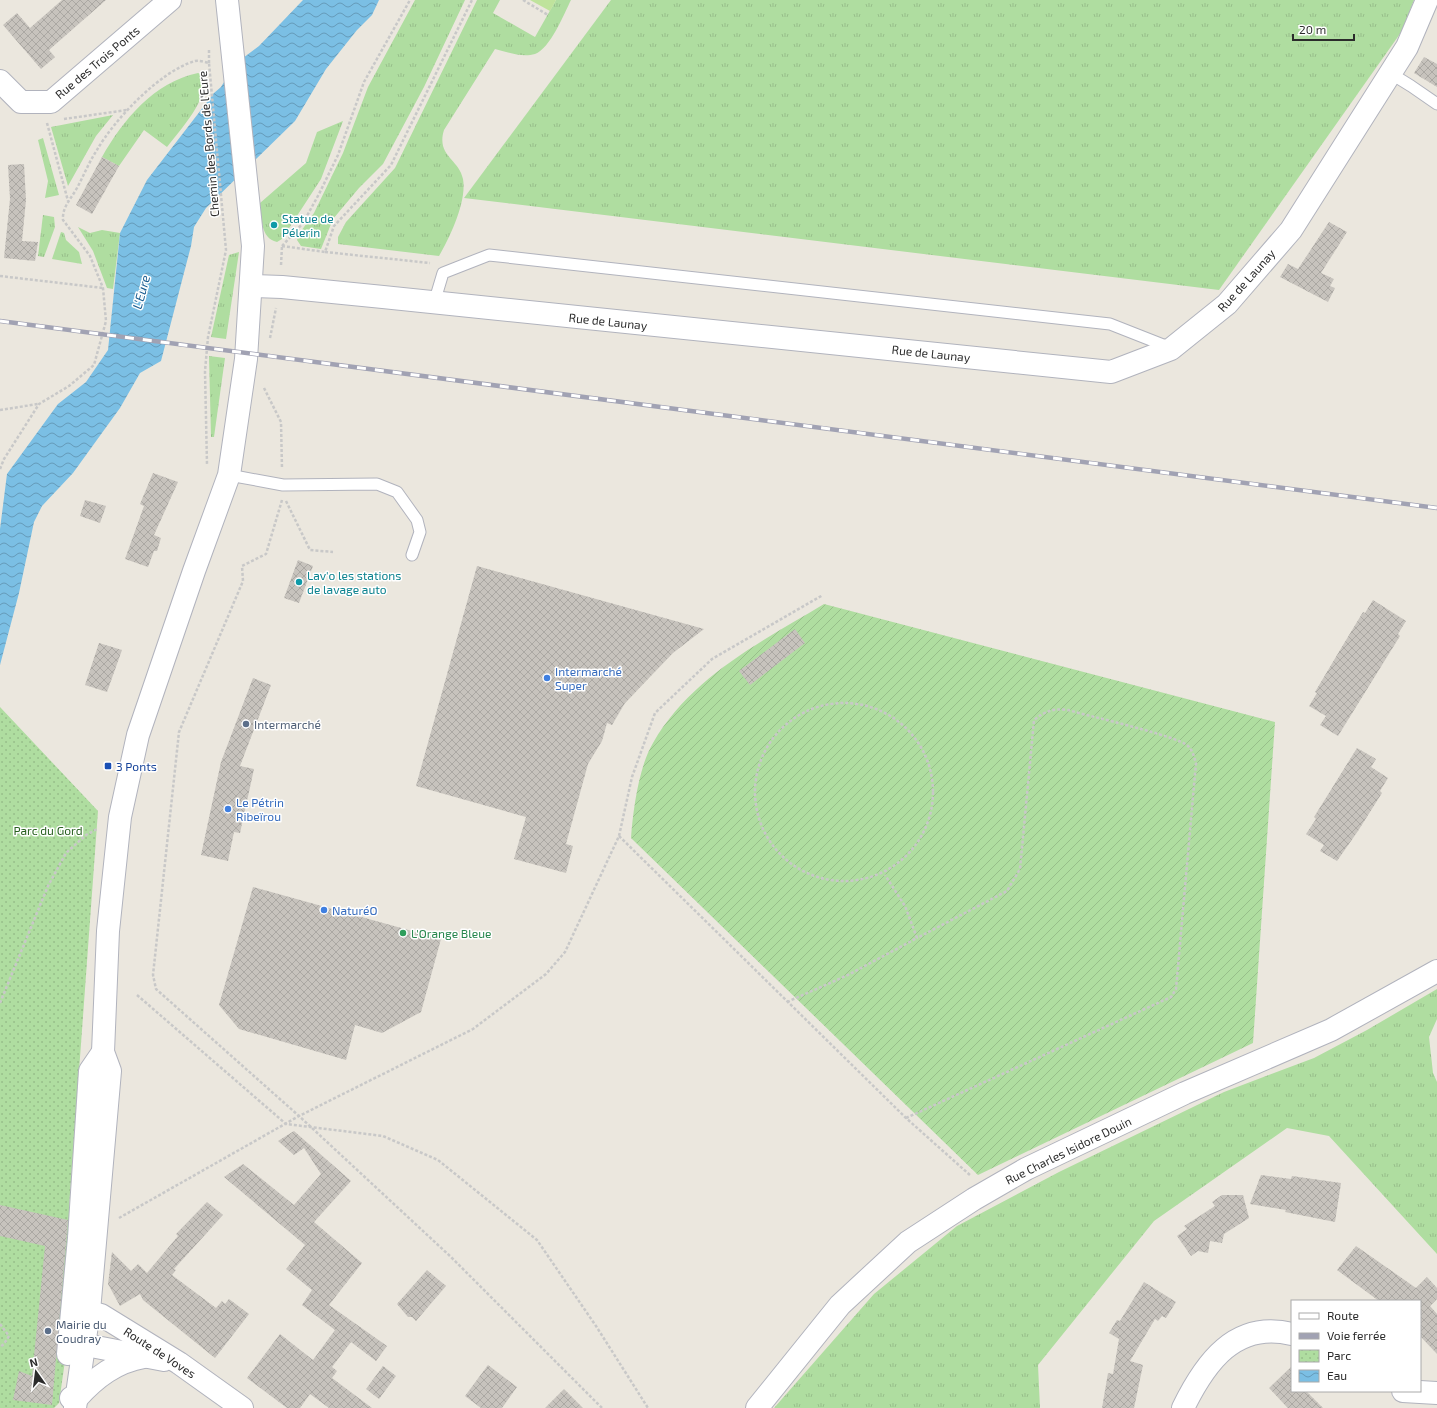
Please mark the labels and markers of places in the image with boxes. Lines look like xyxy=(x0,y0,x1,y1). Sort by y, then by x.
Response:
place label: Statue de Pélerin xyxy=(282,211,334,239)
marker: Statue de Pélerin xyxy=(269,220,279,230)
place label: Lav'o les stations de lavage auto xyxy=(307,568,401,596)
marker: Lav'o les stations de lavage auto xyxy=(294,577,304,587)
place label: Intermarché Super xyxy=(555,664,622,692)
marker: Intermarché Super xyxy=(542,673,552,683)
place label: Intermarché xyxy=(254,717,321,731)
marker: Intermarché xyxy=(241,719,251,729)
place label: 3 Ponts xyxy=(116,759,157,773)
marker: 3 Ponts xyxy=(103,761,113,771)
place label: Le Pétrin Ribeïrou xyxy=(236,795,284,823)
marker: Le Pétrin Ribeïrou xyxy=(223,804,233,814)
place label: NaturéO xyxy=(332,903,378,917)
marker: NaturéO xyxy=(319,905,329,915)
place label: L'Orange Bleue xyxy=(411,926,492,940)
marker: L'Orange Bleue xyxy=(398,928,408,938)
place label: Mairie du Coudray xyxy=(56,1317,107,1345)
marker: Mairie du Coudray xyxy=(43,1326,53,1336)

